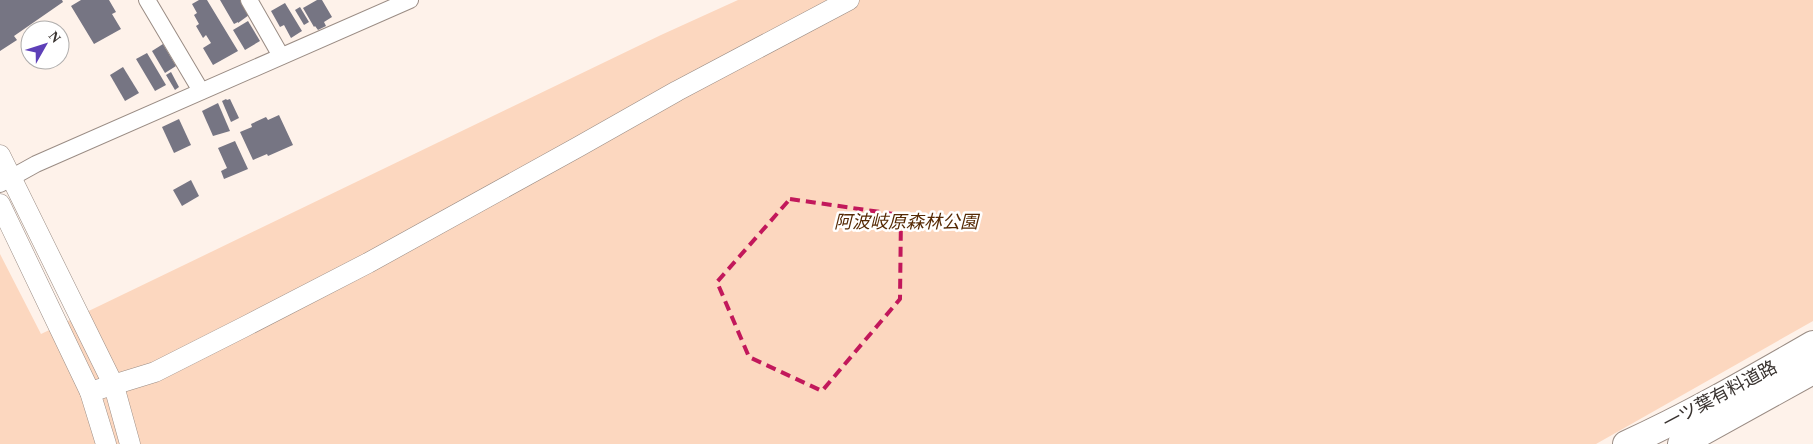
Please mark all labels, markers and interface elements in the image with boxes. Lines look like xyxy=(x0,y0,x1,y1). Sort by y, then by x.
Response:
north arrow xyxy=(20,20,70,70)
text: N xyxy=(46,28,64,46)
park label: 阿波岐原森林公園 xyxy=(834,212,981,232)
street label: 一ツ葉有料道路 xyxy=(1660,357,1780,433)

